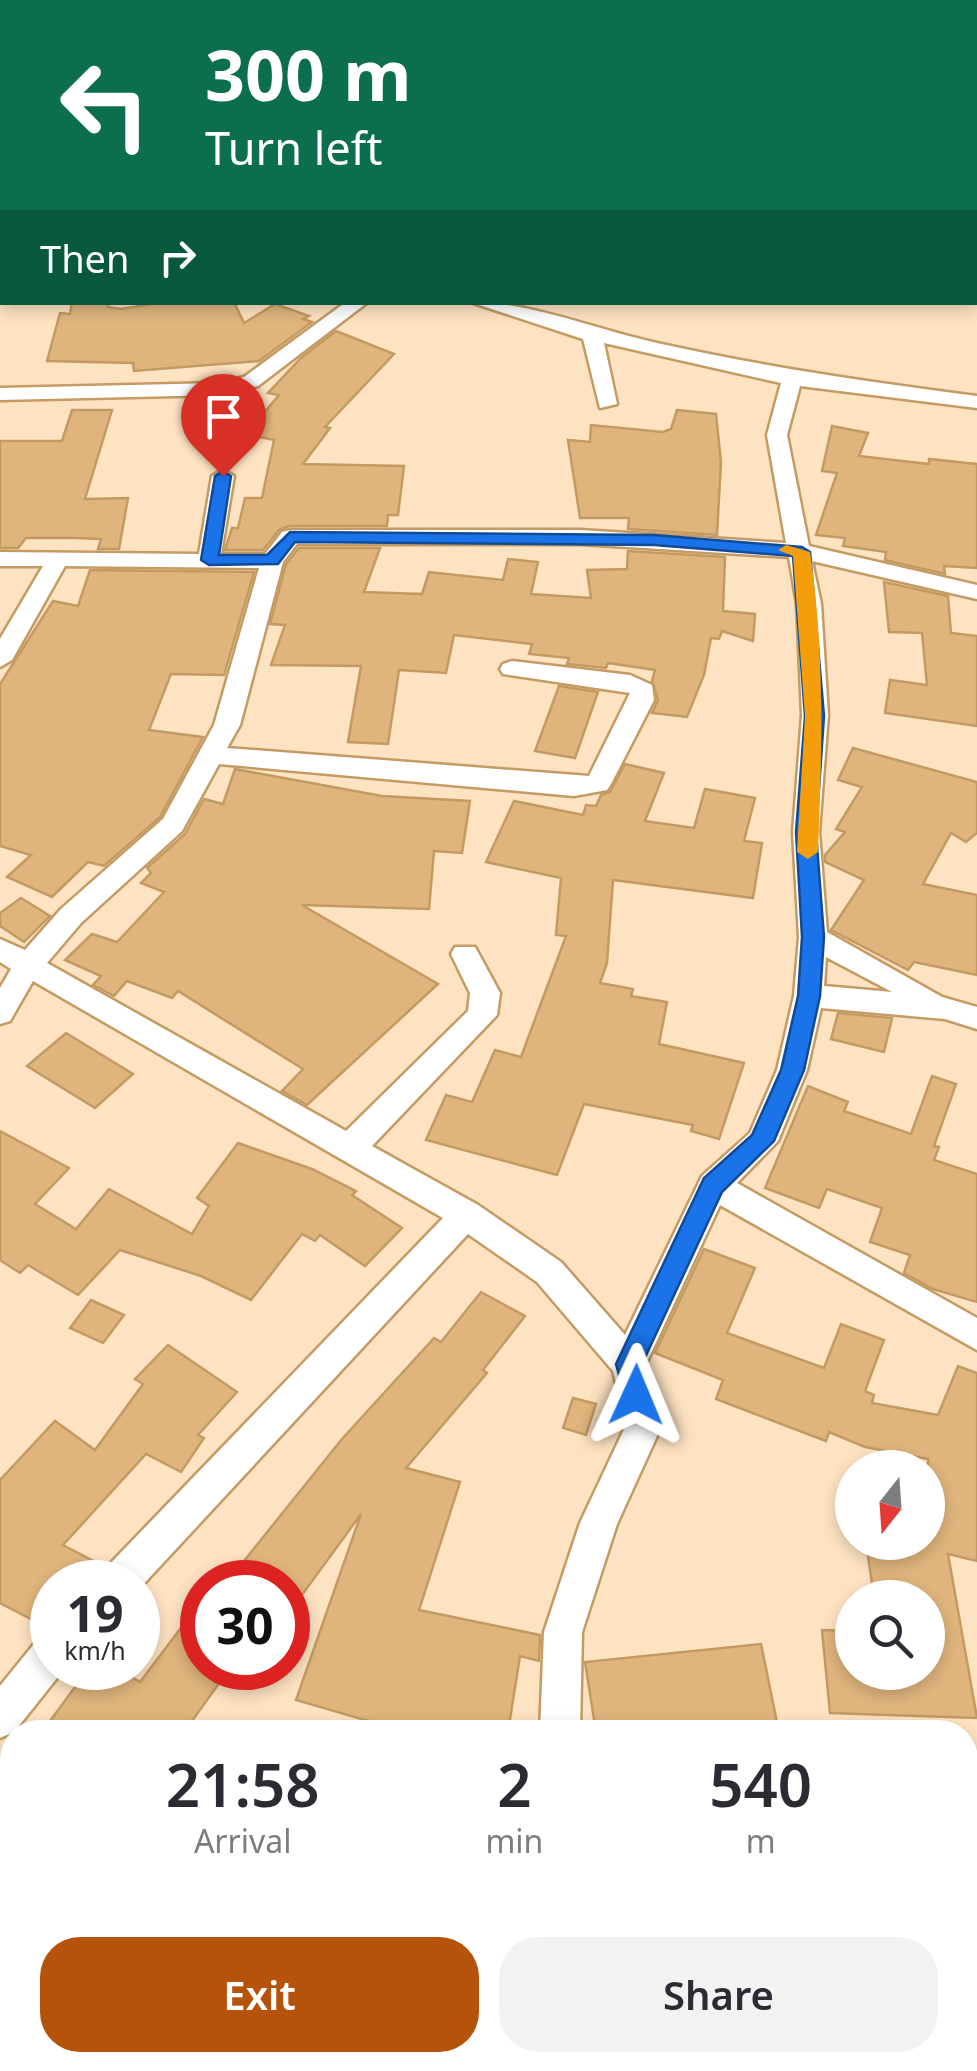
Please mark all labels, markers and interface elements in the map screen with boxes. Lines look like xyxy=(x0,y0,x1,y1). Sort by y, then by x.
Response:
text: 300 m xyxy=(205,26,412,122)
icon: left xyxy=(40,40,170,170)
text: Turn left xyxy=(205,117,382,178)
icon: right xyxy=(150,230,205,285)
text: Then xyxy=(40,232,130,284)
pin xyxy=(181,374,266,477)
icon: arrive xyxy=(196,389,251,444)
position arrow xyxy=(584,1343,688,1447)
north arrow xyxy=(835,1450,945,1560)
map controls xyxy=(835,1450,945,1690)
speed limit sign: 30 xyxy=(180,1560,310,1690)
text: 19 xyxy=(66,1579,124,1647)
button: search xyxy=(835,1580,945,1690)
text: km/h xyxy=(64,1633,126,1667)
text: 21:58 xyxy=(166,1743,320,1825)
text: 2 xyxy=(497,1743,532,1825)
text: 540 xyxy=(709,1743,812,1825)
text: Arrival xyxy=(194,1819,292,1862)
text: min xyxy=(485,1819,543,1862)
text: m xyxy=(746,1819,776,1862)
button: Exit xyxy=(40,1937,479,2052)
button: Share xyxy=(499,1937,938,2052)

